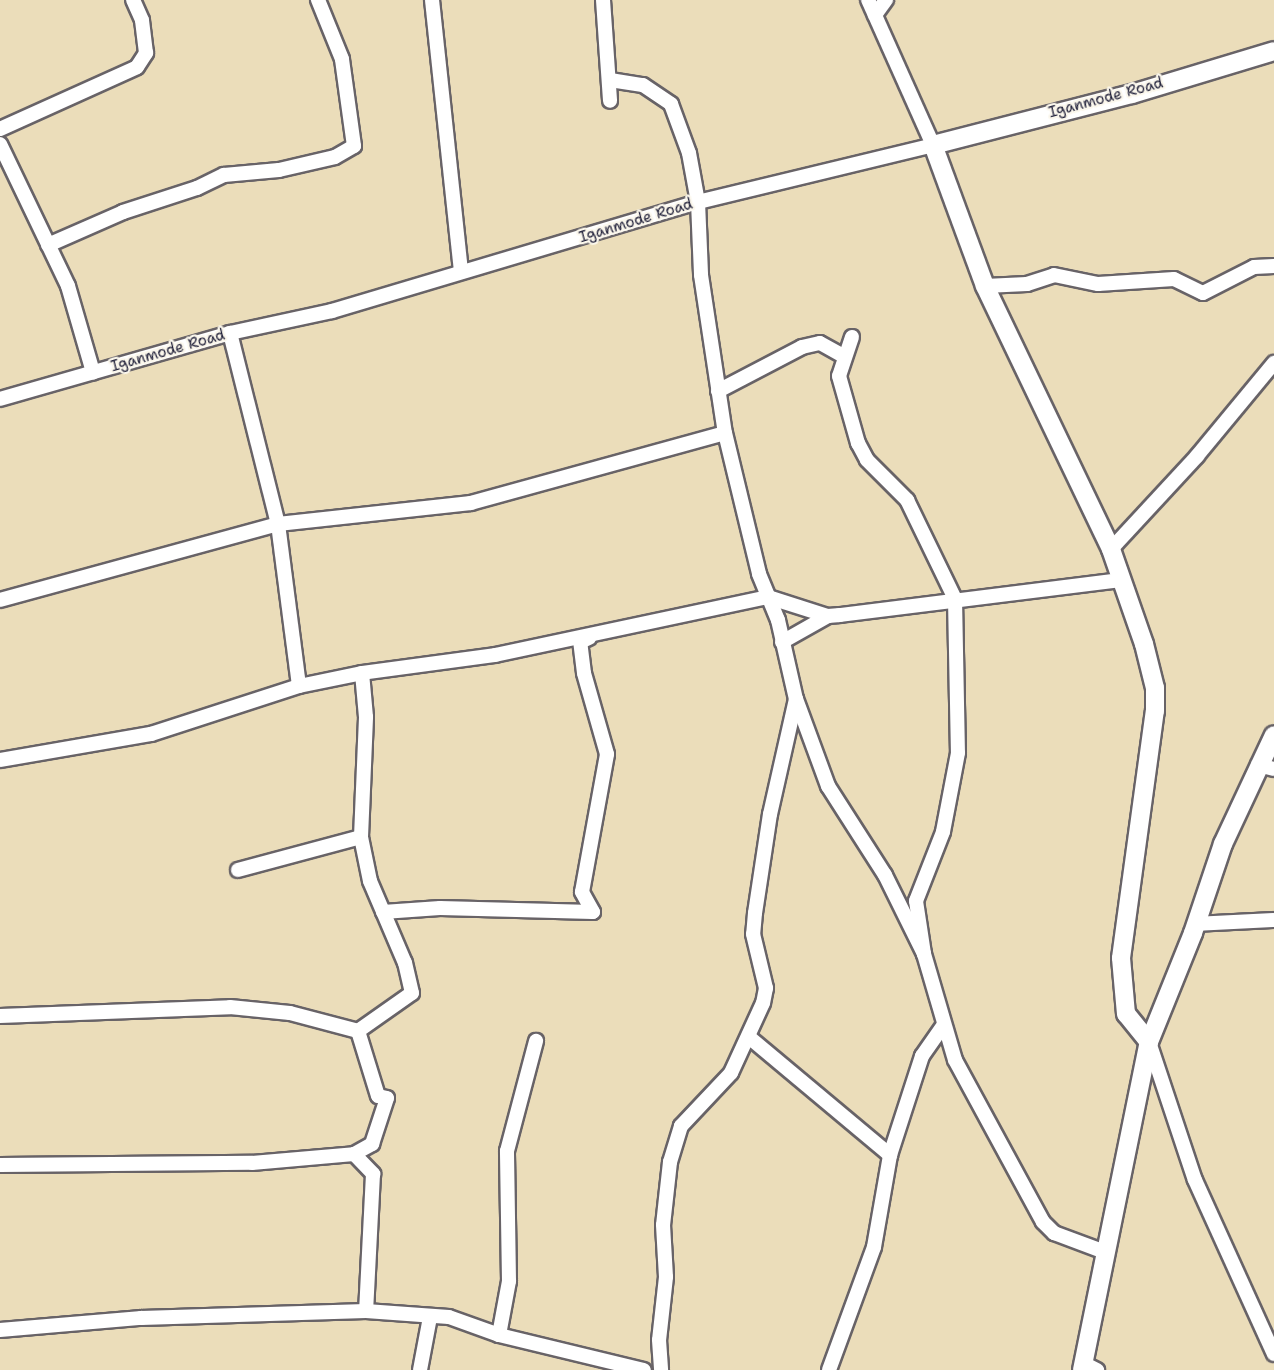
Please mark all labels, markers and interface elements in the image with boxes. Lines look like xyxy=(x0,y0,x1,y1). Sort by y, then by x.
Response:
street label: Iganmode Road xyxy=(1047,74,1165,122)
street label: Iganmode Road xyxy=(577,195,695,247)
street label: Iganmode Road xyxy=(109,326,227,376)

